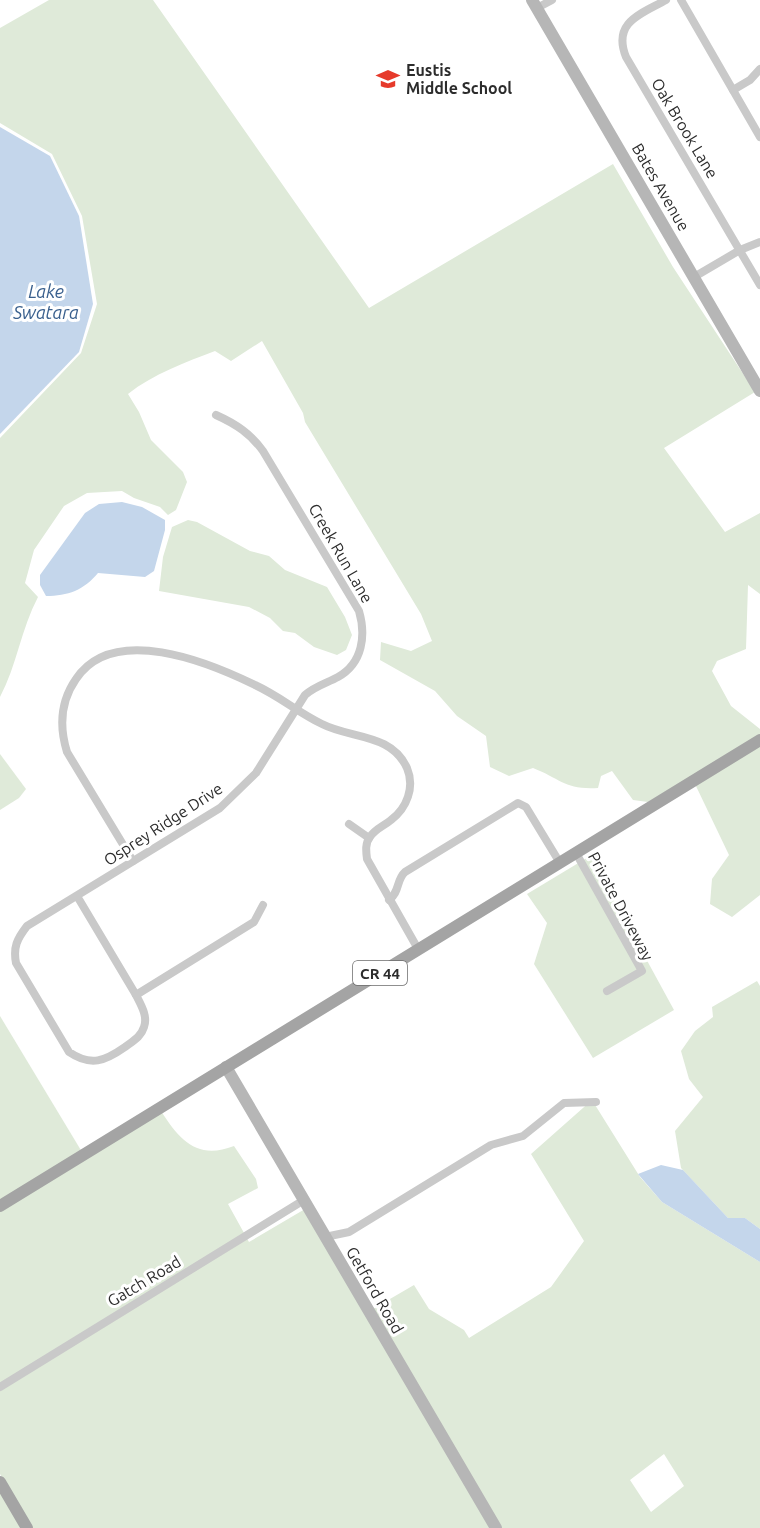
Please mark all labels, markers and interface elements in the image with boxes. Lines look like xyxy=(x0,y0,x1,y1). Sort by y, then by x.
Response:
place label: Eustis Middle School xyxy=(406,61,512,97)
school or university icon: Eustis Middle School xyxy=(375,66,401,92)
street label: Oak Brook Lane xyxy=(648,75,722,181)
street label: Bates Avenue xyxy=(629,140,693,234)
water label: Lake Swatara xyxy=(12,281,79,322)
street label: Creek Run Lane xyxy=(305,500,377,606)
street label: Osprey Ridge Drive xyxy=(100,779,226,869)
street label: Private Driveway xyxy=(585,849,657,964)
road number: CR 44 xyxy=(353,961,407,985)
street label: Getford Road xyxy=(343,1243,407,1337)
street label: Gatch Road xyxy=(104,1252,184,1310)

